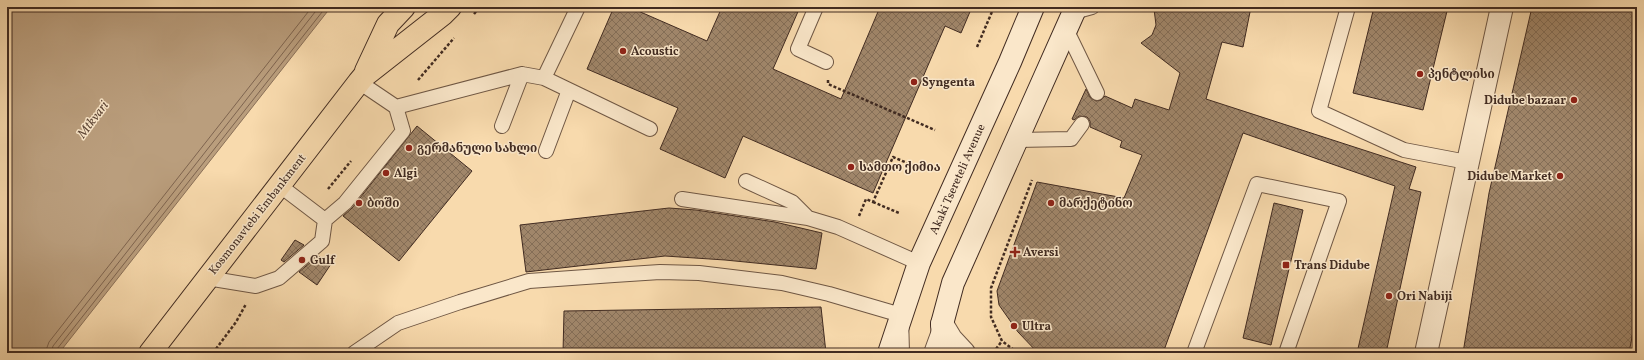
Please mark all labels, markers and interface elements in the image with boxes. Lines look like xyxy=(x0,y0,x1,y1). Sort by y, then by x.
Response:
place label: Acoustic xyxy=(631,44,679,60)
marker: Acoustic xyxy=(618,46,628,56)
place label: პენტლისი xyxy=(1428,67,1495,83)
marker: პენტლისი xyxy=(1415,69,1425,79)
place label: Syngenta xyxy=(922,75,975,91)
marker: Syngenta xyxy=(909,77,919,87)
place label: Didube bazaar xyxy=(1484,93,1566,109)
marker: Didube bazaar xyxy=(1569,95,1579,105)
water label: Mtkvari xyxy=(73,97,114,143)
street label: Akaki Tsereteli Avenue xyxy=(926,121,990,237)
place label: გერმანული სახლი xyxy=(417,141,537,157)
marker: გერმანული სახლი xyxy=(404,143,414,153)
street label: Kosmonavtebi Embankment xyxy=(205,151,310,278)
place label: სამთო ქიმია xyxy=(859,160,941,176)
marker: სამთო ქიმია xyxy=(846,162,856,172)
place label: Algi xyxy=(394,166,417,182)
marker: Algi xyxy=(381,168,391,178)
place label: Didube Market xyxy=(1467,169,1552,185)
marker: Didube Market xyxy=(1555,171,1565,181)
place label: ბოში xyxy=(367,196,399,212)
place label: მარქეტინო xyxy=(1059,196,1133,212)
marker: ბოში xyxy=(354,198,364,208)
marker: მარქეტინო xyxy=(1046,198,1056,208)
place label: Aversi xyxy=(1023,245,1059,261)
marker: Aversi xyxy=(1010,247,1020,257)
place label: Gulf xyxy=(310,253,336,269)
marker: Gulf xyxy=(297,255,307,265)
place label: Trans Didube xyxy=(1294,258,1370,274)
marker: Trans Didube xyxy=(1281,260,1291,270)
place label: Ori Nabiji xyxy=(1397,289,1453,305)
marker: Ori Nabiji xyxy=(1384,291,1394,301)
place label: Ultra xyxy=(1022,319,1052,335)
marker: Ultra xyxy=(1009,321,1019,331)

